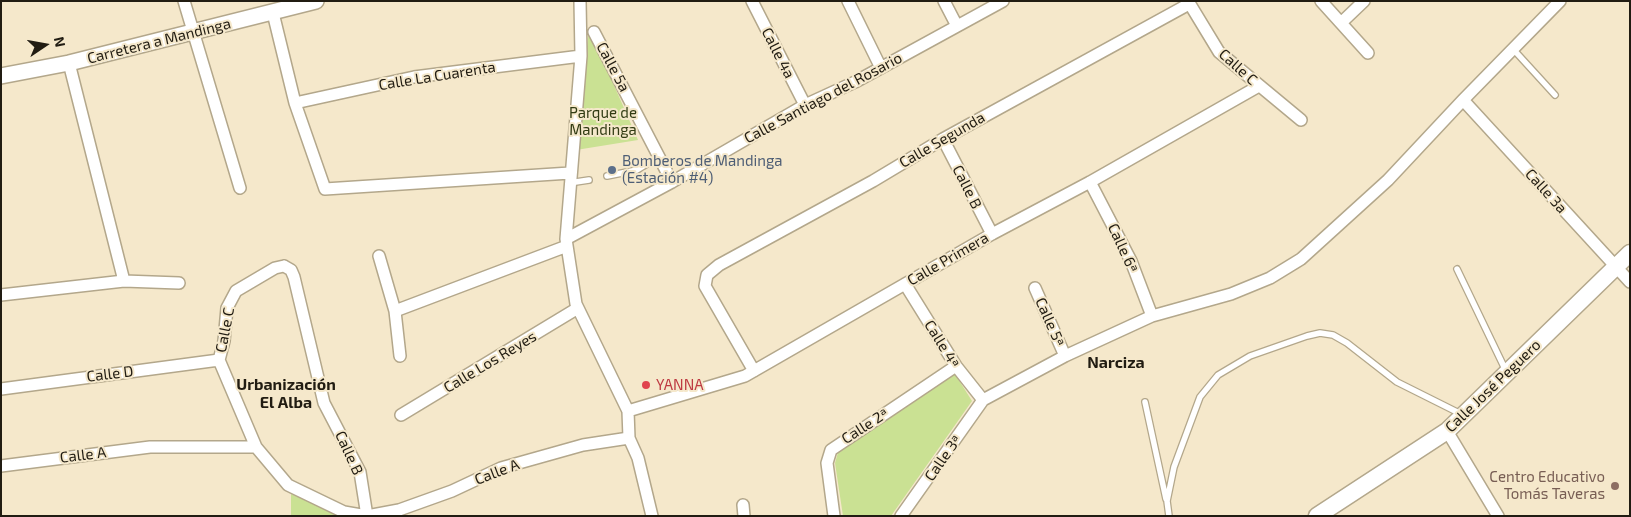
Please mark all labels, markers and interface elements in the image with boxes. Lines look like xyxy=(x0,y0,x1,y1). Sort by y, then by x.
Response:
street label: Carretera a Mandinga xyxy=(85,14,233,68)
north arrow xyxy=(20,20,70,70)
street label: Calle 4a xyxy=(758,25,798,81)
text: N xyxy=(51,35,70,48)
street label: Calle 5a xyxy=(593,39,633,95)
street label: Calle C xyxy=(1215,45,1261,89)
street label: Calle Santiago del Rosario xyxy=(741,49,905,147)
street label: Calle La Cuarenta xyxy=(377,58,497,94)
park label: Parque de Mandinga xyxy=(569,104,637,139)
street label: Calle Segunda xyxy=(896,108,988,172)
place label: Bomberos de Mandinga (Estación #4) xyxy=(622,152,783,187)
street label: Calle B xyxy=(948,162,986,212)
marker: Bomberos de Mandinga (Estación #4) xyxy=(606,164,618,176)
street label: Calle 3a xyxy=(1521,165,1571,217)
street label: Calle 6ª xyxy=(1104,221,1142,275)
street label: Calle Primera xyxy=(904,228,992,290)
street label: Calle 5ª xyxy=(1031,295,1069,349)
street label: Calle C xyxy=(212,306,238,354)
street label: Calle 4ª xyxy=(920,317,964,371)
street label: Calle Los Reyes xyxy=(440,327,540,397)
street label: Calle José Peguero xyxy=(1441,336,1545,436)
district label: Narciza xyxy=(1087,353,1145,373)
street label: Calle D xyxy=(86,362,134,386)
district label: Urbanización El Alba xyxy=(236,375,336,413)
place label: YANNA xyxy=(656,376,704,394)
marker: YANNA xyxy=(640,379,652,391)
street label: Calle 2ª xyxy=(838,404,892,448)
street label: Calle B xyxy=(331,428,367,478)
street label: Calle 3ª xyxy=(921,432,965,484)
street label: Calle A xyxy=(59,443,107,467)
street label: Calle A xyxy=(472,455,522,489)
place label: Centro Educativo Tomás Taveras xyxy=(1489,468,1605,503)
marker: Centro Educativo Tomás Taveras xyxy=(1609,480,1621,492)

